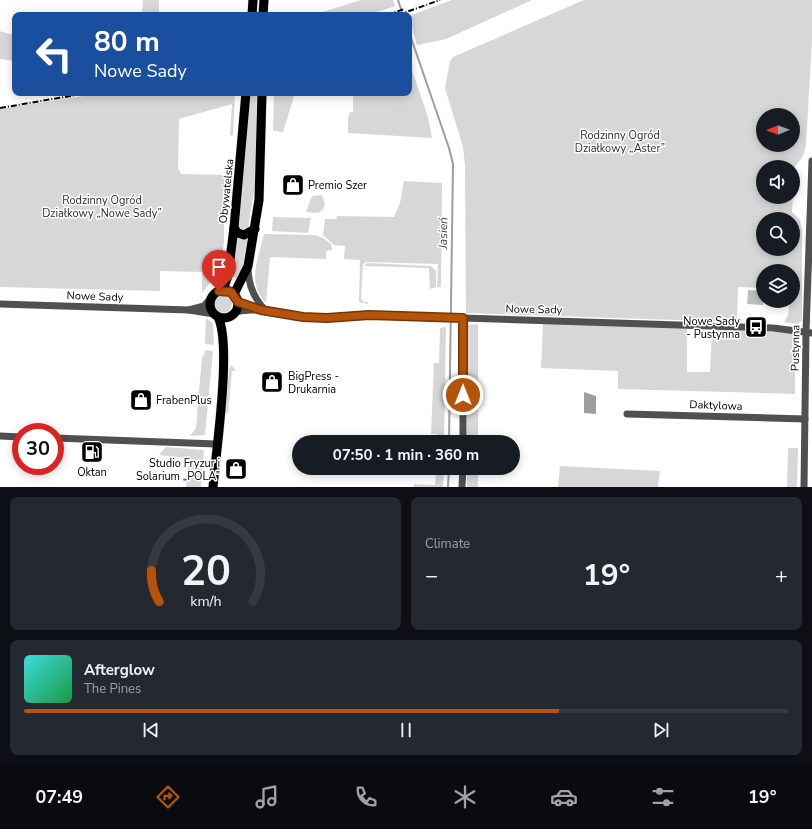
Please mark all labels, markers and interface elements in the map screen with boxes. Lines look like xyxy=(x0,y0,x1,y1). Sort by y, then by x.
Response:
text: 80 m xyxy=(94,23,160,61)
icon: left xyxy=(28,28,80,80)
text: Nowe Sady xyxy=(94,59,187,83)
north arrow xyxy=(756,108,800,152)
map controls xyxy=(756,108,800,308)
park label: Rodzinny Ogród Działkowy „Aster” xyxy=(575,128,665,156)
street label: Obywatelska xyxy=(216,158,237,224)
button: sound xyxy=(756,160,800,204)
shop icon: Premio Szer xyxy=(280,172,306,198)
place label: Premio Szer xyxy=(308,178,367,193)
park label: Rodzinny Ogród Działkowy „Nowe Sady” xyxy=(42,193,162,221)
button: search xyxy=(756,212,800,256)
water label: Jasień xyxy=(435,217,451,250)
pin xyxy=(202,250,236,291)
icon: arrive xyxy=(208,256,230,278)
button: layers xyxy=(756,264,800,308)
street label: Nowe Sady xyxy=(66,288,124,305)
street label: Nowe Sady xyxy=(506,302,563,317)
place label: Nowe Sady - Pustynna xyxy=(683,314,740,342)
bus stop icon: Nowe Sady - Pustynna xyxy=(743,314,769,340)
street label: Pustynna xyxy=(788,325,803,371)
shop icon: BigPress - Drukarnia xyxy=(259,369,285,395)
place label: BigPress - Drukarnia xyxy=(288,369,339,397)
position arrow xyxy=(442,374,484,416)
shop icon: FrabenPlus xyxy=(128,387,154,413)
place label: FrabenPlus xyxy=(156,393,212,408)
street label: Daktylowa xyxy=(689,397,743,414)
speed limit sign: 30 xyxy=(12,423,64,475)
fuel station icon: Oktan xyxy=(79,439,105,465)
text: 07:50 · 1 min · 360 m xyxy=(333,445,479,465)
place label: Studio Fryzur i Solarium „POLA” xyxy=(136,456,220,484)
shop icon: Studio Fryzur i Solarium „POLA” xyxy=(223,456,249,482)
place label: Oktan xyxy=(77,465,107,480)
text: Climate xyxy=(425,535,470,553)
text: 20 xyxy=(181,542,230,599)
text: 19° xyxy=(583,555,630,596)
text: − xyxy=(425,561,438,591)
text: + xyxy=(775,561,788,591)
text: km/h xyxy=(190,591,221,610)
text: Afterglow xyxy=(84,660,155,680)
text: The Pines xyxy=(84,680,141,698)
icon: previous xyxy=(140,719,162,741)
icon: pause xyxy=(395,719,417,741)
icon: next xyxy=(650,719,672,741)
icon: directions xyxy=(154,783,182,811)
icon: music xyxy=(253,783,281,811)
icon: phone xyxy=(352,783,380,811)
icon: climate xyxy=(451,783,479,811)
icon: car xyxy=(550,783,578,811)
icon: filters xyxy=(649,783,677,811)
text: 07:49 xyxy=(35,785,83,809)
text: 19° xyxy=(748,785,776,809)

